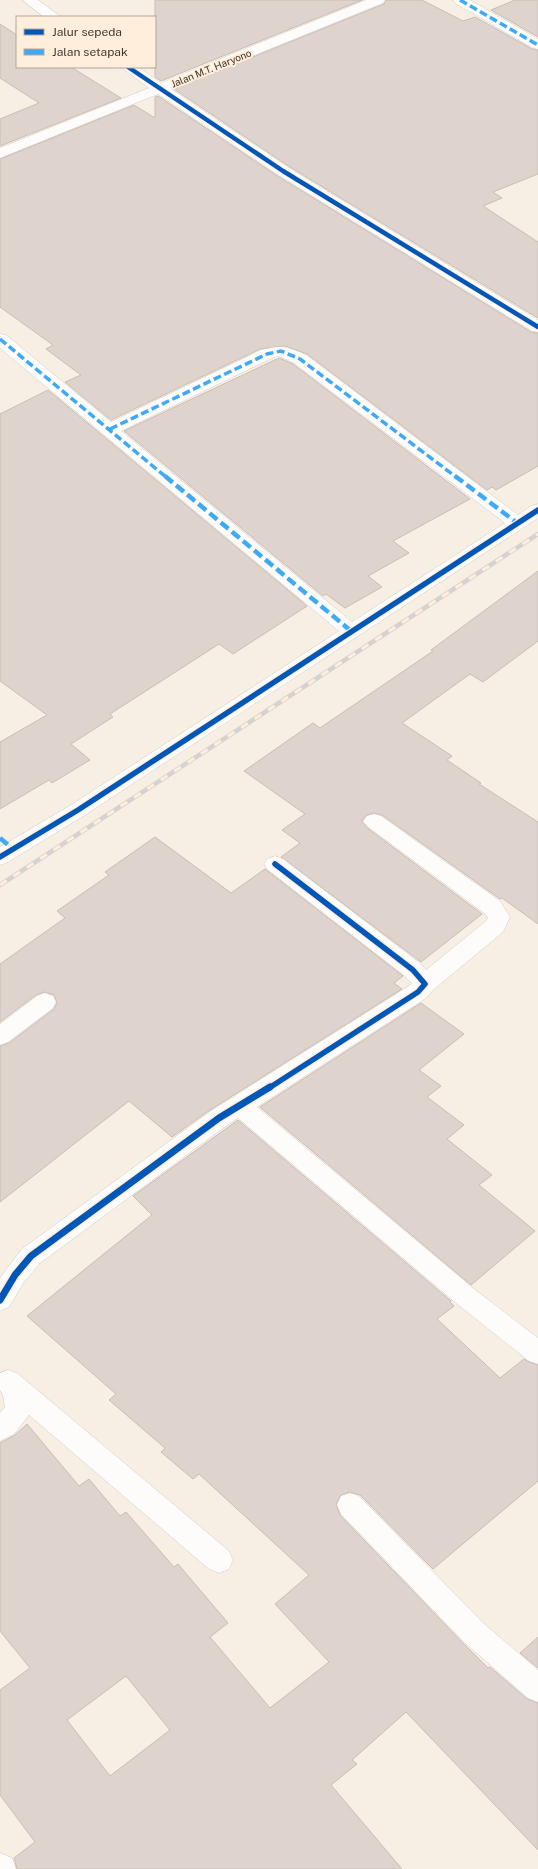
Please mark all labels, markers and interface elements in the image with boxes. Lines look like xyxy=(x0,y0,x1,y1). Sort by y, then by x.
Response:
legend xyxy=(16,16,156,68)
text: Jalur sepeda xyxy=(52,25,122,39)
text: Jalan setapak xyxy=(52,45,128,59)
street label: Jalan M.T. Haryono xyxy=(169,46,253,90)

